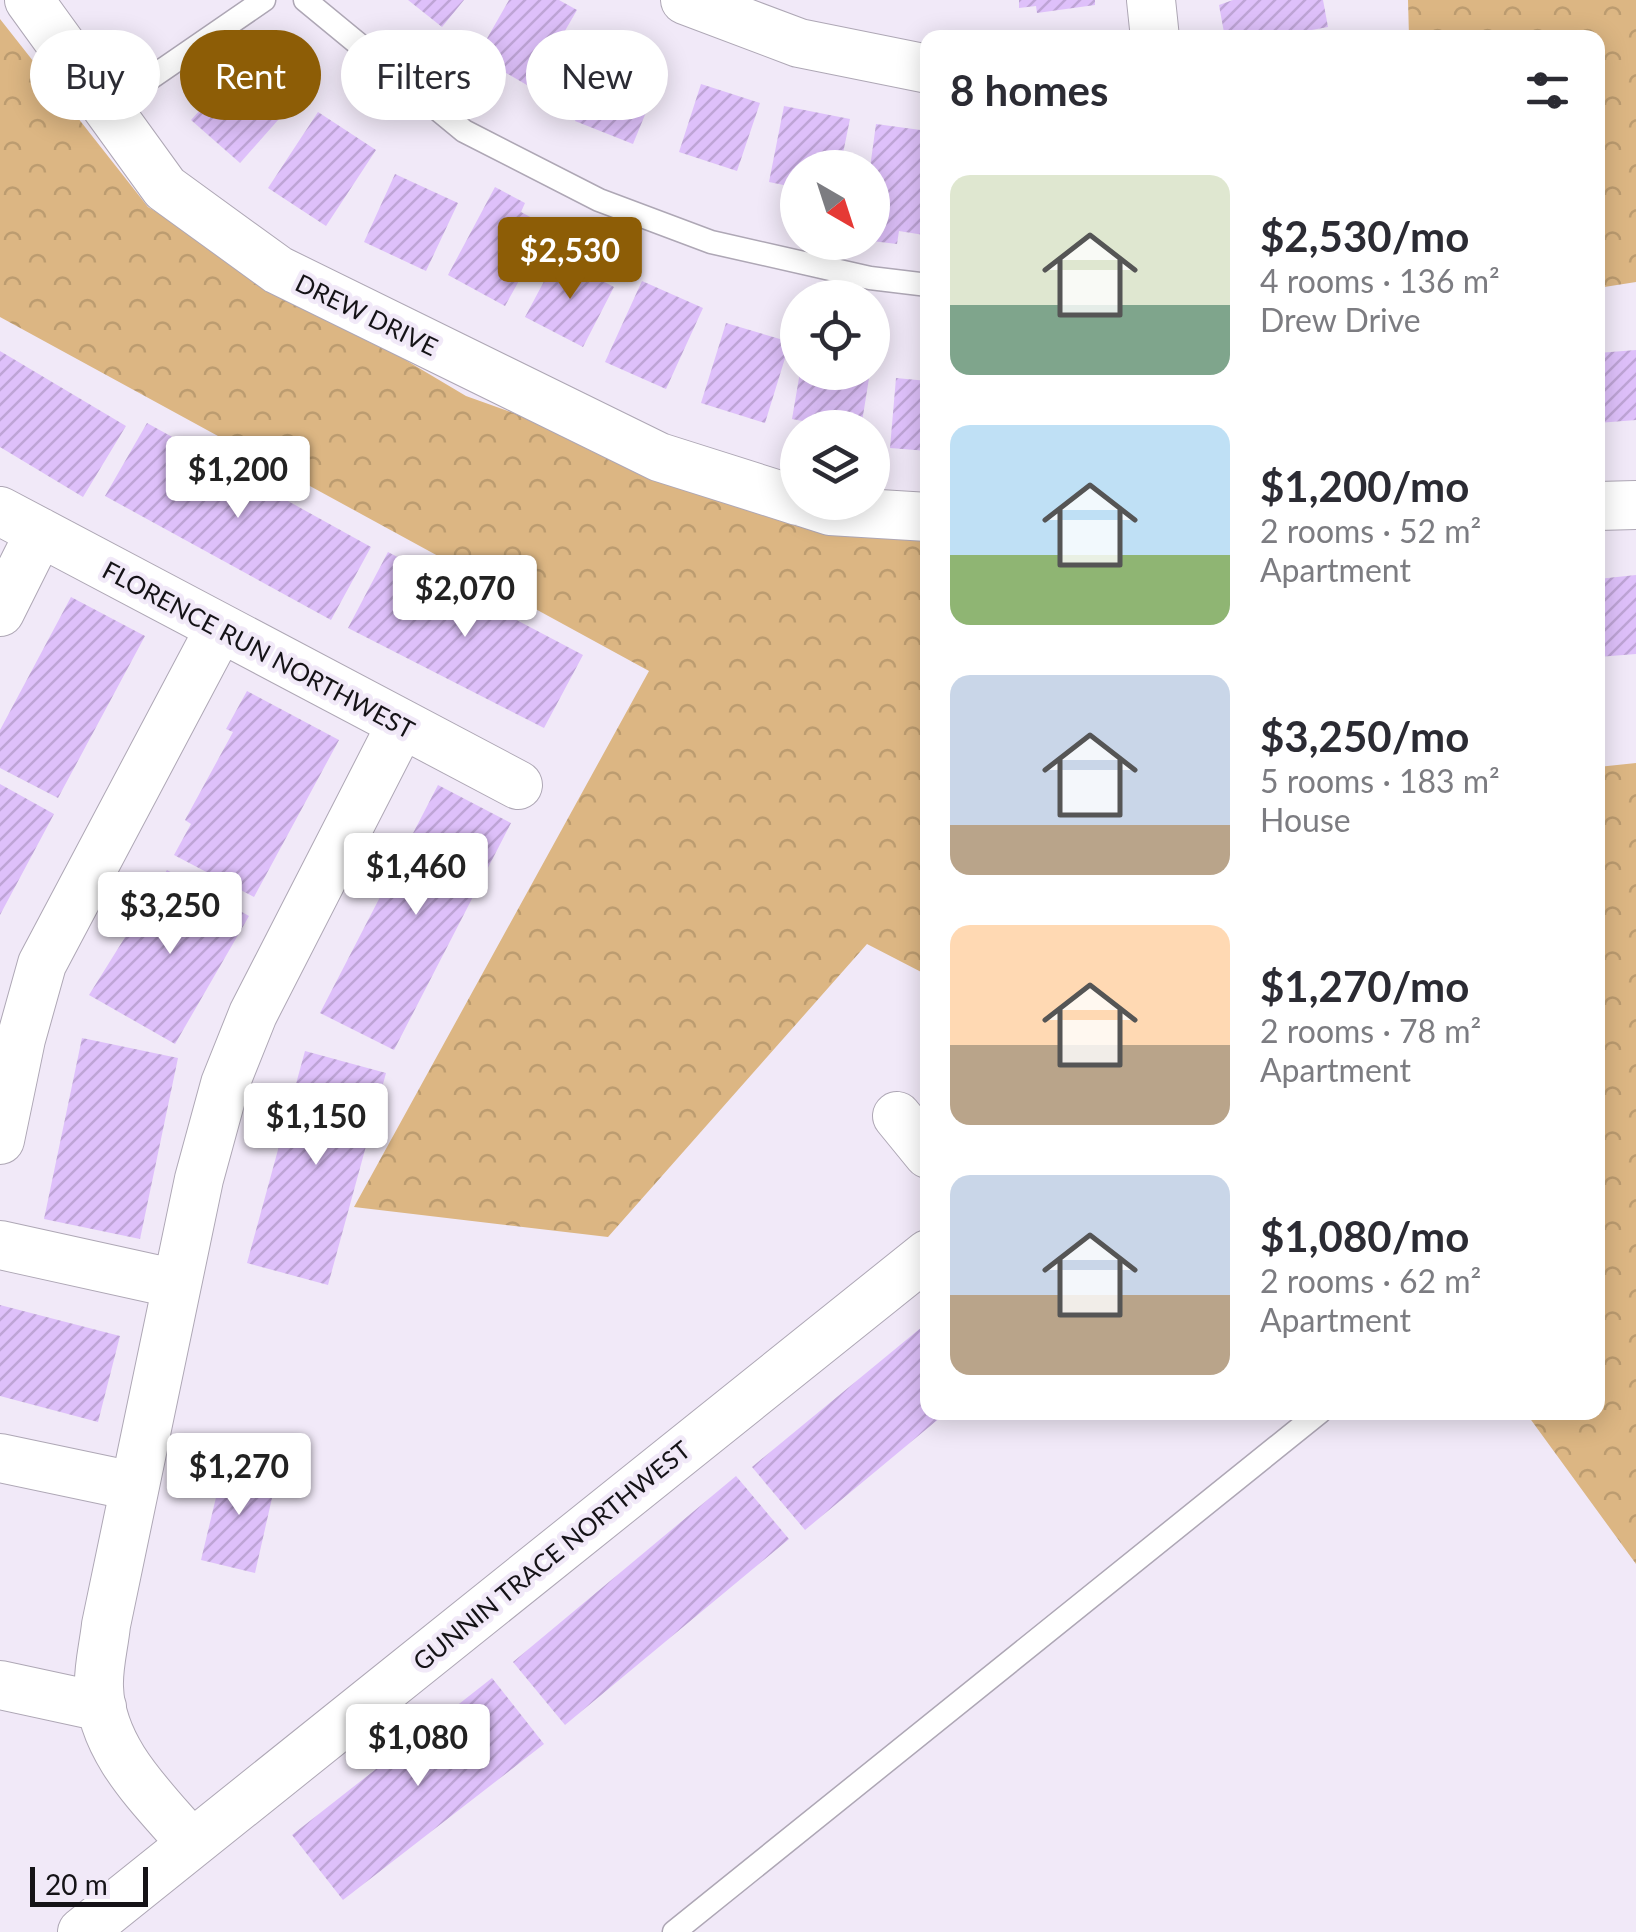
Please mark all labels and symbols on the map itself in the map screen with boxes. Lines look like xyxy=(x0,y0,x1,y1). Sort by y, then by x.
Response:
north arrow xyxy=(780,150,890,260)
pin: $2,530 xyxy=(489,217,651,302)
street label: DREW DRIVE xyxy=(291,267,443,361)
pin: $1,200 xyxy=(157,436,319,521)
street label: FLORENCE RUN NORTHWEST xyxy=(98,554,420,744)
pin: $2,070 xyxy=(384,555,546,640)
pin: $1,460 xyxy=(335,833,497,918)
pin: $3,250 xyxy=(89,872,251,957)
pin: $1,150 xyxy=(235,1083,397,1168)
pin: $1,270 xyxy=(158,1433,320,1518)
street label: GUNNIN TRACE NORTHWEST xyxy=(406,1434,696,1676)
pin: $1,080 xyxy=(337,1704,499,1789)
scale bar xyxy=(30,1862,148,1906)

